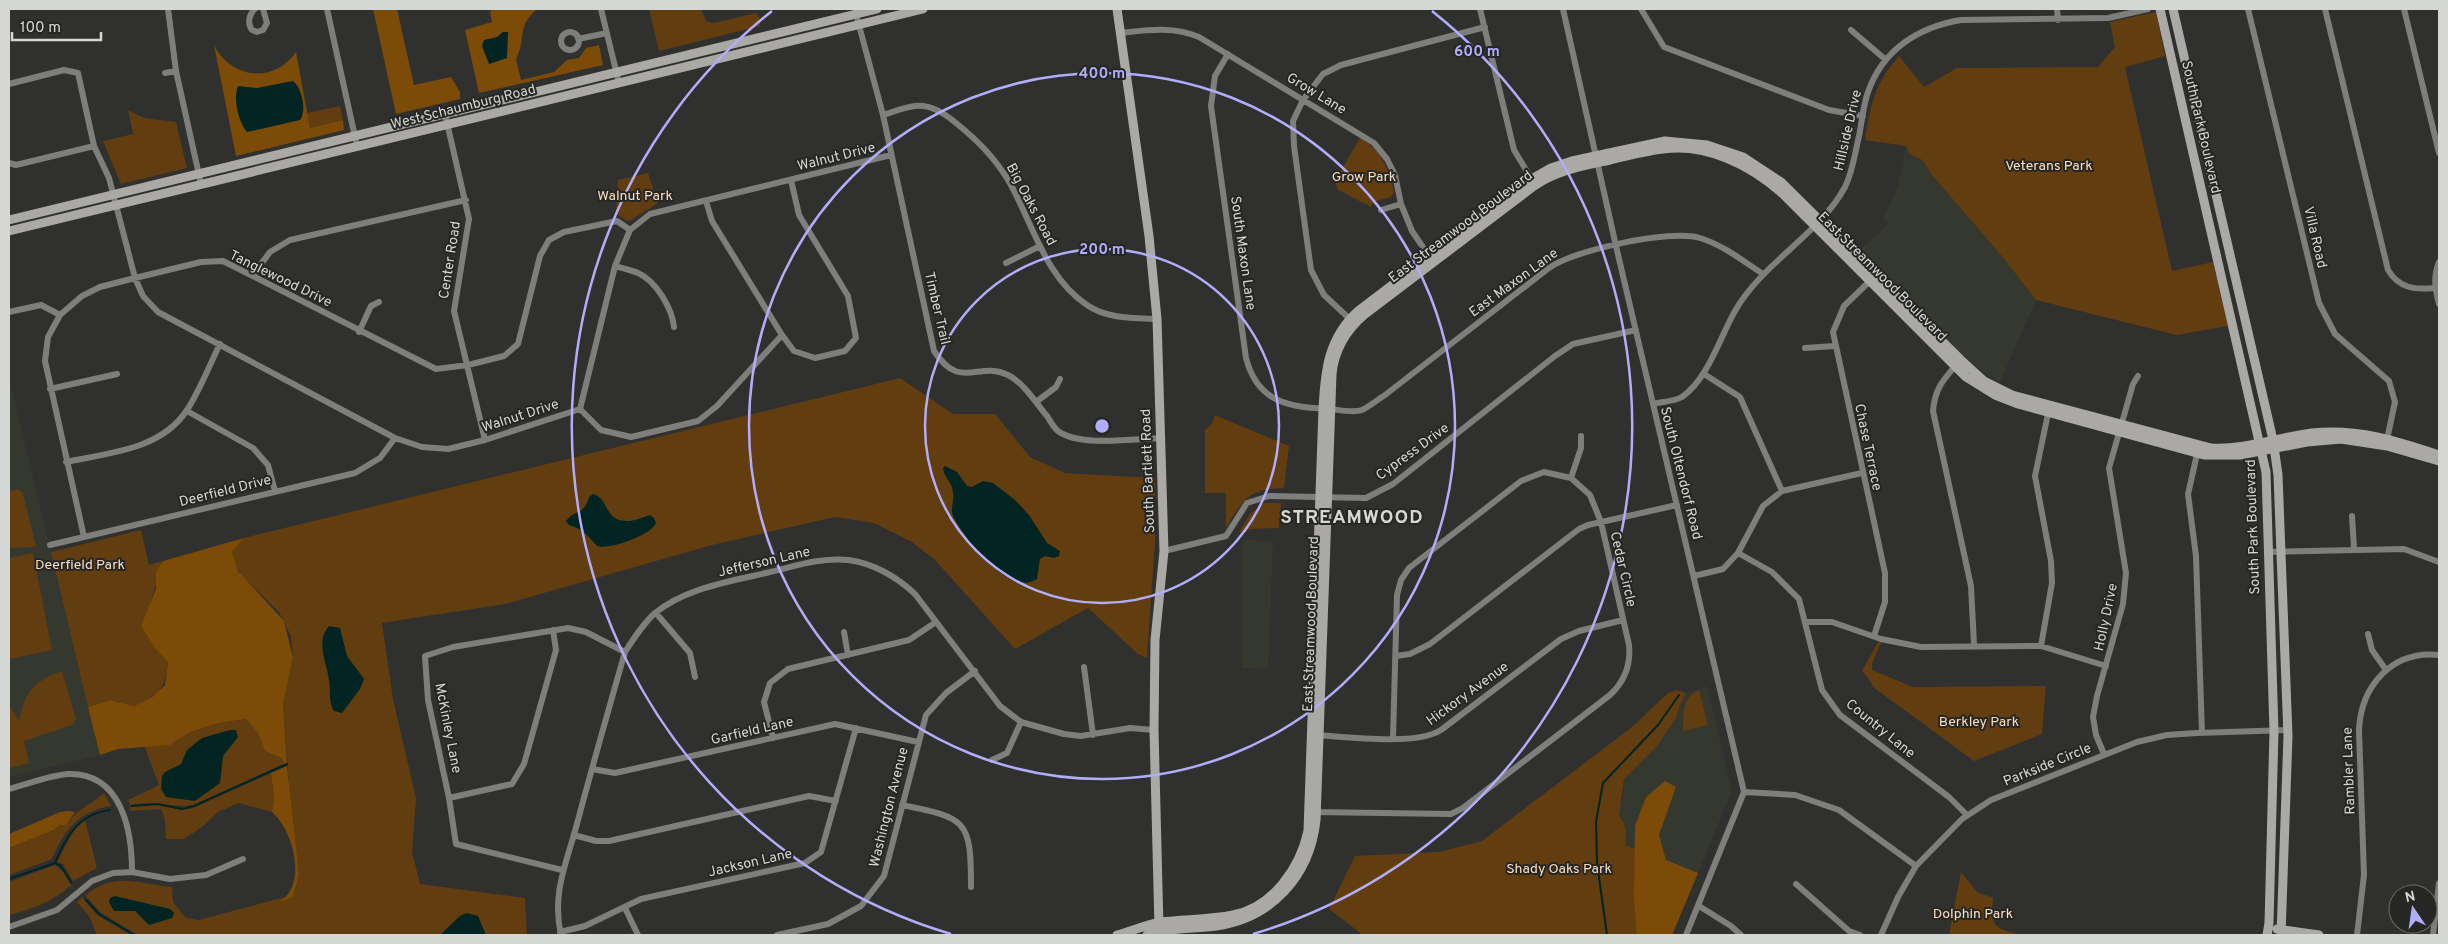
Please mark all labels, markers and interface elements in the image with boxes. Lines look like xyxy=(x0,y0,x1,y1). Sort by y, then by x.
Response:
scale bar xyxy=(12,10,101,42)
text: 100 m xyxy=(20,19,61,38)
text: 600 m xyxy=(1454,43,1500,62)
street label: South Park Boulevard xyxy=(2177,59,2224,195)
text: 400 m xyxy=(1079,65,1125,84)
street label: Grow Lane xyxy=(1283,70,1349,119)
street label: West Schaumburg Road xyxy=(389,81,538,134)
street label: Hillside Drive xyxy=(1831,88,1866,173)
street label: Walnut Drive xyxy=(796,140,877,175)
park label: Veterans Park xyxy=(2005,158,2093,175)
street label: Big Oaks Road xyxy=(1002,161,1059,249)
street label: East Streamwood Boulevard xyxy=(1386,167,1536,287)
park label: Grow Park xyxy=(1332,169,1396,186)
park label: Walnut Park xyxy=(597,188,673,205)
street label: South Maxon Lane xyxy=(1226,195,1259,311)
street label: Villa Road xyxy=(2299,205,2330,270)
street label: East Streamwood Boulevard xyxy=(1814,209,1950,345)
street label: Center Road xyxy=(436,220,465,300)
text: 200 m xyxy=(1079,241,1125,260)
street label: East Maxon Lane xyxy=(1466,245,1562,321)
street label: Tanglewood Drive xyxy=(226,247,334,312)
street label: Timber Trail xyxy=(920,270,953,346)
street label: Walnut Drive xyxy=(480,396,561,437)
street label: Chase Terrace xyxy=(1850,402,1885,492)
street label: South Oltendorf Road xyxy=(1656,405,1705,542)
street label: South Bartlett Road xyxy=(1138,408,1159,534)
centre of rings xyxy=(1093,417,1111,435)
street label: Cypress Drive xyxy=(1373,420,1453,484)
street label: South Park Boulevard xyxy=(2243,459,2264,595)
street label: Deerfield Drive xyxy=(178,472,273,511)
district label: STREAMWOOD xyxy=(1280,506,1424,530)
street label: Cedar Circle xyxy=(1606,530,1639,609)
street label: East Streamwood Boulevard xyxy=(1300,536,1323,712)
street label: Jefferson Lane xyxy=(717,544,812,581)
park label: Deerfield Park xyxy=(35,557,125,574)
street label: Holly Drive xyxy=(2091,582,2122,653)
street label: Hickory Avenue xyxy=(1423,659,1512,730)
street label: McKinley Lane xyxy=(430,682,465,775)
street label: Country Lane xyxy=(1842,696,1918,762)
street label: Garfield Lane xyxy=(709,714,795,749)
park label: Berkley Park xyxy=(1939,714,2019,731)
street label: Rambler Lane xyxy=(2339,727,2360,815)
street label: Parkside Circle xyxy=(2001,740,2094,791)
street label: Washington Avenue xyxy=(866,746,913,869)
street label: Jackson Lane xyxy=(707,846,794,881)
park label: Shady Oaks Park xyxy=(1506,861,1612,878)
north arrow xyxy=(2388,884,2438,934)
text: N xyxy=(2404,888,2417,907)
park label: Dolphin Park xyxy=(1933,906,2013,923)

